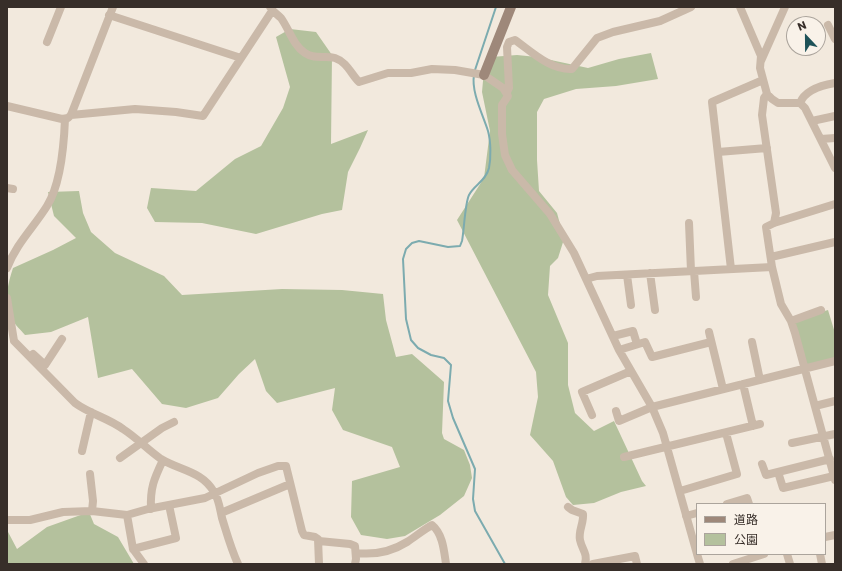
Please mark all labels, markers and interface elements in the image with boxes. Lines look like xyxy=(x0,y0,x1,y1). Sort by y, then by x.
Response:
north arrow xyxy=(786,16,826,56)
text: N xyxy=(795,17,809,35)
legend xyxy=(696,503,826,555)
text: 道路 xyxy=(734,511,758,528)
text: 公園 xyxy=(734,531,758,548)

